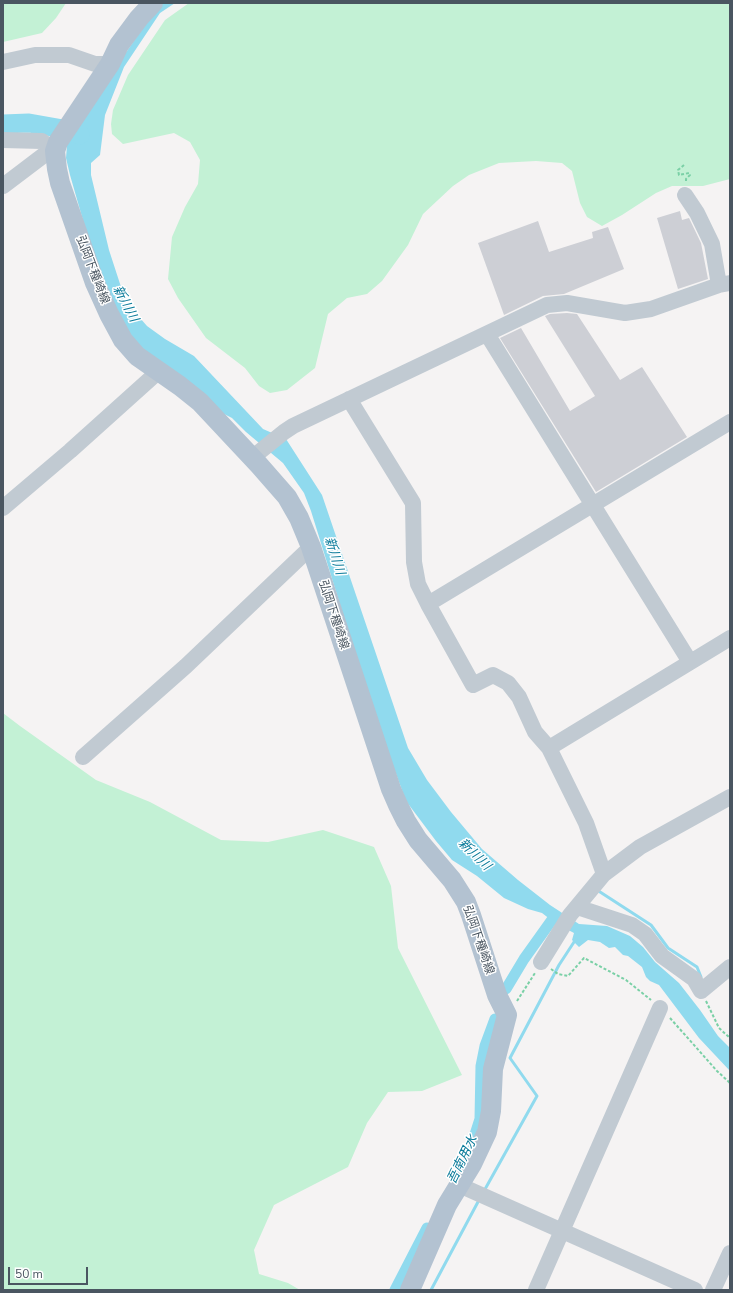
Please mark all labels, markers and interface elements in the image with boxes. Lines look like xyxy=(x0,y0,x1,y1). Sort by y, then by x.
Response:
street label: 弘岡下種崎線 xyxy=(72,234,112,306)
water label: 新川川 xyxy=(109,283,141,325)
water label: 新川川 xyxy=(321,535,347,577)
street label: 弘岡下種崎線 xyxy=(315,579,351,651)
water label: 新川川 xyxy=(455,836,493,874)
street label: 弘岡下種崎線 xyxy=(459,904,497,976)
water label: 吾南用水 xyxy=(445,1133,481,1187)
scale bar xyxy=(10,1259,90,1285)
text: 50 m xyxy=(15,1266,43,1282)

